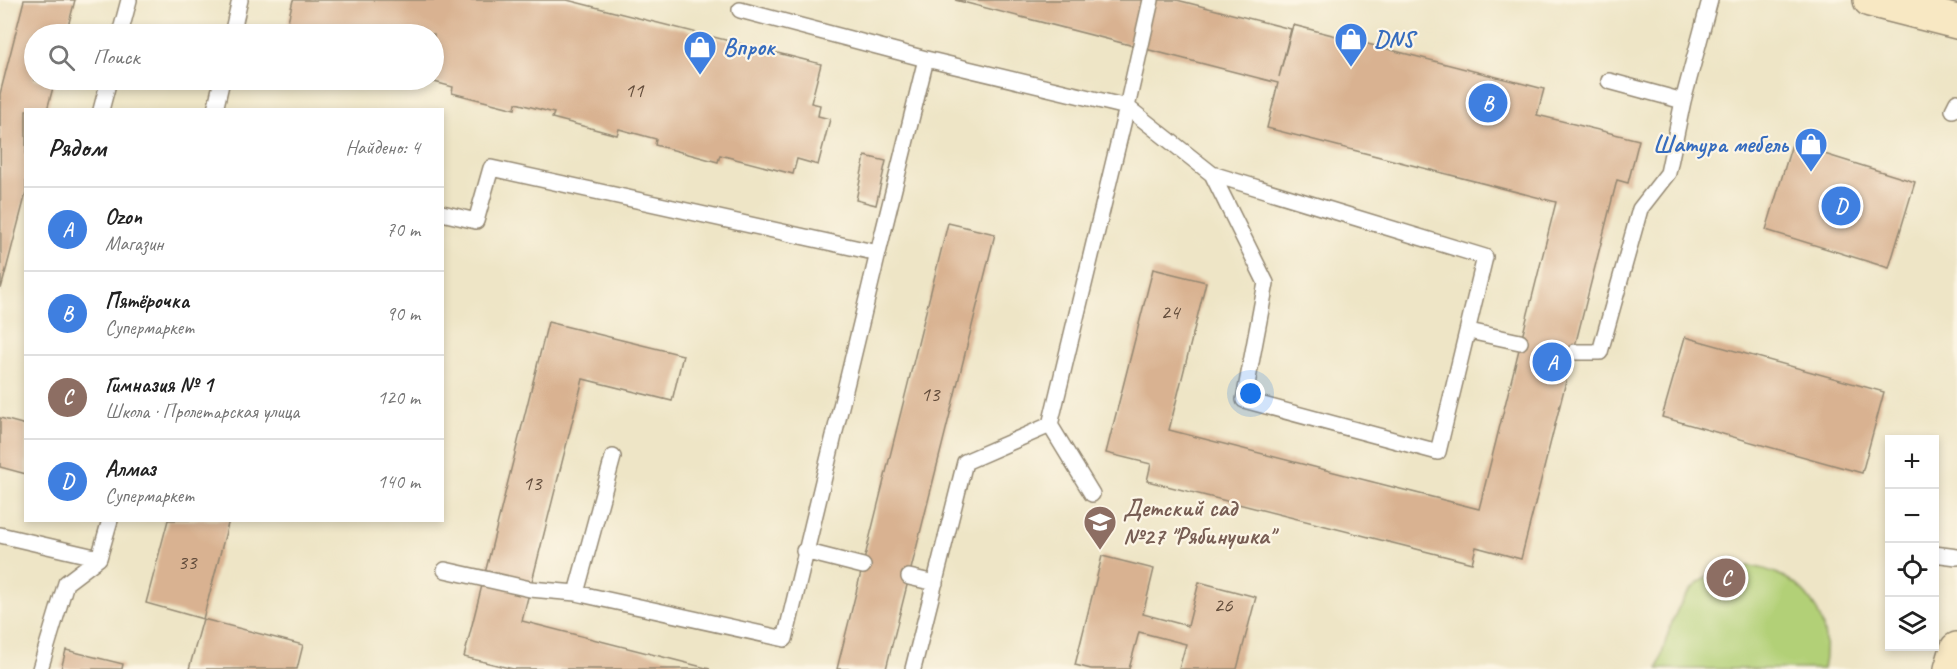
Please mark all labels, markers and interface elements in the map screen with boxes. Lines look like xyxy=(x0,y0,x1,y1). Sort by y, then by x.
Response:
shop icon: DNS xyxy=(1333,21,1369,68)
search box xyxy=(24,24,444,90)
place label: DNS xyxy=(1374,24,1418,54)
shop icon: Впрок xyxy=(682,29,718,76)
place label: Впрок xyxy=(723,32,777,62)
icon: search xyxy=(45,41,78,74)
text: Поиск xyxy=(93,43,139,71)
house number: 11 xyxy=(625,77,645,103)
pin: B xyxy=(1468,80,1508,126)
shop icon: Шатура мебель xyxy=(1793,126,1829,173)
place label: Шатура мебель xyxy=(1653,129,1790,159)
text: Рядом xyxy=(48,131,106,164)
text: Найдено: 4 xyxy=(345,135,420,160)
pin: D xyxy=(1822,184,1860,228)
text: Ozon xyxy=(105,203,142,231)
text: A xyxy=(62,217,73,242)
text: 70 m xyxy=(386,217,420,242)
text: Магазин xyxy=(105,231,163,256)
text: Пятёрочка xyxy=(105,287,189,315)
house number: 24 xyxy=(1161,299,1182,325)
text: B xyxy=(62,301,73,326)
text: 90 m xyxy=(386,301,420,326)
text: Супермаркет xyxy=(105,315,194,340)
pin: A xyxy=(1532,340,1572,385)
text: Гимназия № 1 xyxy=(105,371,213,399)
your location xyxy=(1236,379,1265,408)
house number: 13 xyxy=(921,381,941,407)
text: C xyxy=(63,385,72,410)
text: 120 m xyxy=(377,385,420,410)
text: Школа · Пролетарская улица xyxy=(105,399,299,424)
map controls xyxy=(1885,435,1939,651)
button: + xyxy=(1885,435,1939,489)
text: Алмаз xyxy=(105,455,156,483)
text: D xyxy=(62,469,73,494)
text: 140 m xyxy=(377,469,420,494)
house number: 13 xyxy=(523,470,543,496)
text: Супермаркет xyxy=(105,483,194,508)
button: − xyxy=(1885,489,1939,543)
place label: Детский сад №27 "Рябинушка" xyxy=(1123,493,1280,551)
school or university icon: Детский сад №27 "Рябинушка" xyxy=(1082,504,1118,551)
button: locate xyxy=(1885,543,1939,597)
house number: 33 xyxy=(178,549,198,575)
pin: C xyxy=(1706,556,1746,600)
house number: 26 xyxy=(1214,592,1233,618)
button: layers xyxy=(1885,597,1939,651)

